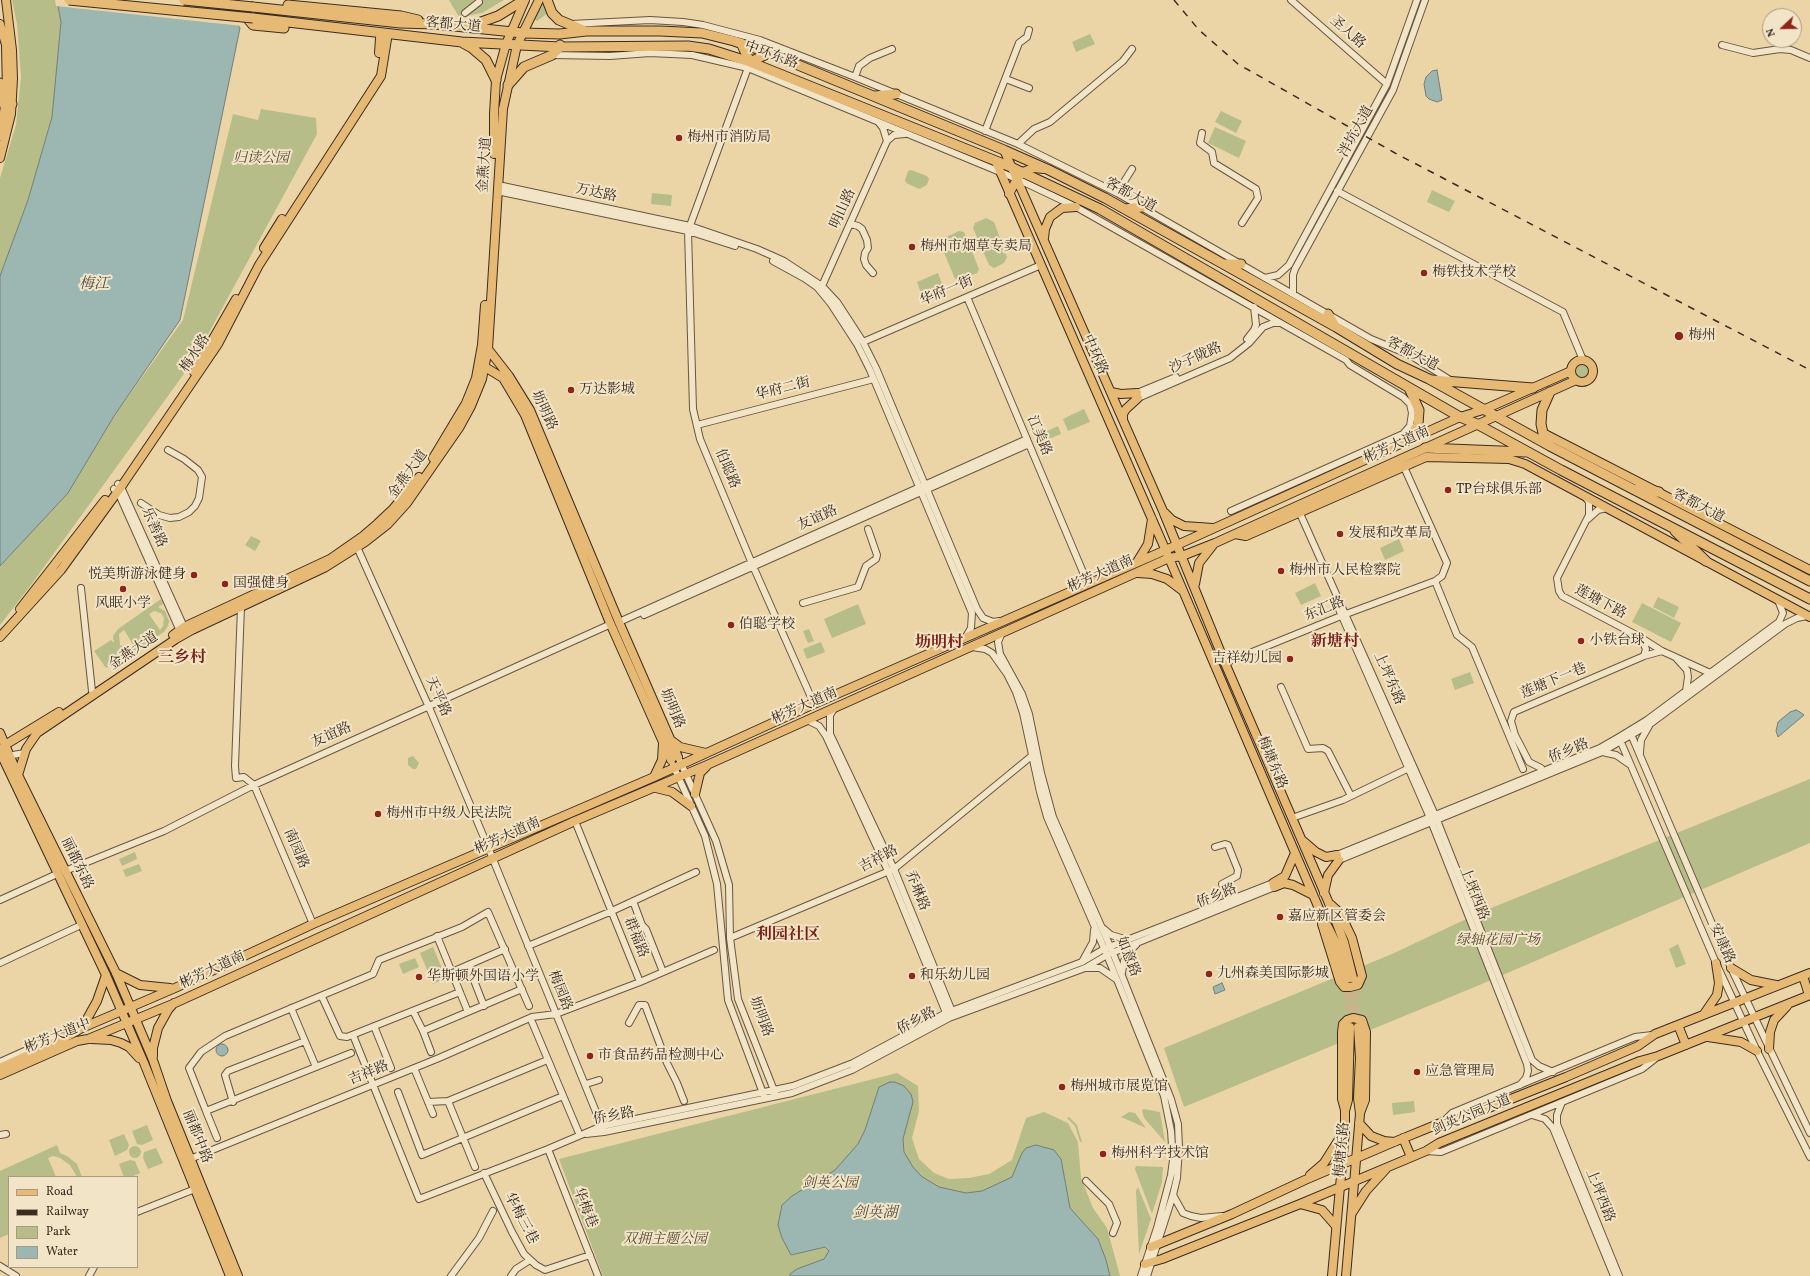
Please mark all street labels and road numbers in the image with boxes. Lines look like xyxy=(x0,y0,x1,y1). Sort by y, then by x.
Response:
street label: 圣人路 xyxy=(1326,13,1368,53)
street label: 客都大道 xyxy=(424,15,482,37)
street label: 中环东路 xyxy=(742,39,800,73)
street label: 泮坑大道 xyxy=(1336,103,1378,161)
street label: 金燕大道 xyxy=(476,136,496,194)
street label: 客都大道 xyxy=(1101,175,1159,217)
street label: 万达路 xyxy=(574,181,618,207)
street label: 明山路 xyxy=(828,186,860,232)
street label: 华府一街 xyxy=(918,273,976,311)
street label: 梅水路 xyxy=(178,332,214,376)
street label: 中环路 xyxy=(1078,332,1110,378)
street label: 客都大道 xyxy=(1383,334,1441,376)
street label: 沙子陇路 xyxy=(1167,340,1225,378)
street label: 华府二街 xyxy=(754,375,812,405)
street label: 坜明路 xyxy=(527,388,559,434)
street label: 江美路 xyxy=(1022,413,1054,459)
street label: 彬芳大道南 xyxy=(1362,424,1432,468)
street label: 伯聪路 xyxy=(710,446,742,492)
street label: 金燕大道 xyxy=(386,447,432,503)
street label: 客都大道 xyxy=(1669,486,1727,528)
street label: 友谊路 xyxy=(795,503,841,535)
street label: 乐善路 xyxy=(137,505,169,551)
street label: 彬芳大道南 xyxy=(1066,553,1136,597)
street label: 莲塘下路 xyxy=(1571,582,1629,624)
street label: 东汇路 xyxy=(1302,594,1348,626)
street label: 金燕大道 xyxy=(106,629,162,675)
street label: 上坪东路 xyxy=(1369,650,1407,708)
street label: 莲塘下一巷 xyxy=(1519,661,1589,703)
street label: 天平路 xyxy=(421,674,453,720)
street label: 彬芳大道南 xyxy=(770,685,840,729)
street label: 坜明路 xyxy=(655,686,687,732)
street label: 友谊路 xyxy=(309,720,355,752)
street label: 梅塘东路 xyxy=(1252,734,1290,792)
street label: 侨乡路 xyxy=(1546,736,1592,768)
street label: 彬芳大道南 xyxy=(473,815,543,859)
street label: 南园路 xyxy=(279,826,311,872)
street label: 丽都东路 xyxy=(56,835,96,893)
street label: 吉祥路 xyxy=(857,843,901,877)
street label: 上坪西路 xyxy=(1455,865,1491,923)
street label: 乔琳路 xyxy=(900,868,932,914)
street label: 侨乡路 xyxy=(1194,881,1240,913)
street label: 群福路 xyxy=(619,915,651,961)
street label: 安康路 xyxy=(1705,921,1737,967)
street label: 如意路 xyxy=(1111,934,1143,980)
street label: 彬芳大道南 xyxy=(178,949,248,993)
street label: 梅园路 xyxy=(543,968,575,1014)
street label: 坜明路 xyxy=(745,994,775,1040)
street label: 侨乡路 xyxy=(895,1005,939,1039)
street label: 彬芳大道中 xyxy=(22,1016,94,1058)
street label: 吉祥路 xyxy=(346,1058,392,1090)
street label: 剑英公园大道 xyxy=(1430,1092,1514,1140)
street label: 侨乡路 xyxy=(592,1105,636,1129)
street label: 丽都中路 xyxy=(178,1108,214,1166)
street label: 梅塘东路 xyxy=(1332,1121,1354,1179)
street label: 上坪西路 xyxy=(1581,1167,1617,1225)
street label: 华梅巷 xyxy=(568,1185,600,1231)
street label: 华梅三巷 xyxy=(499,1190,541,1248)

